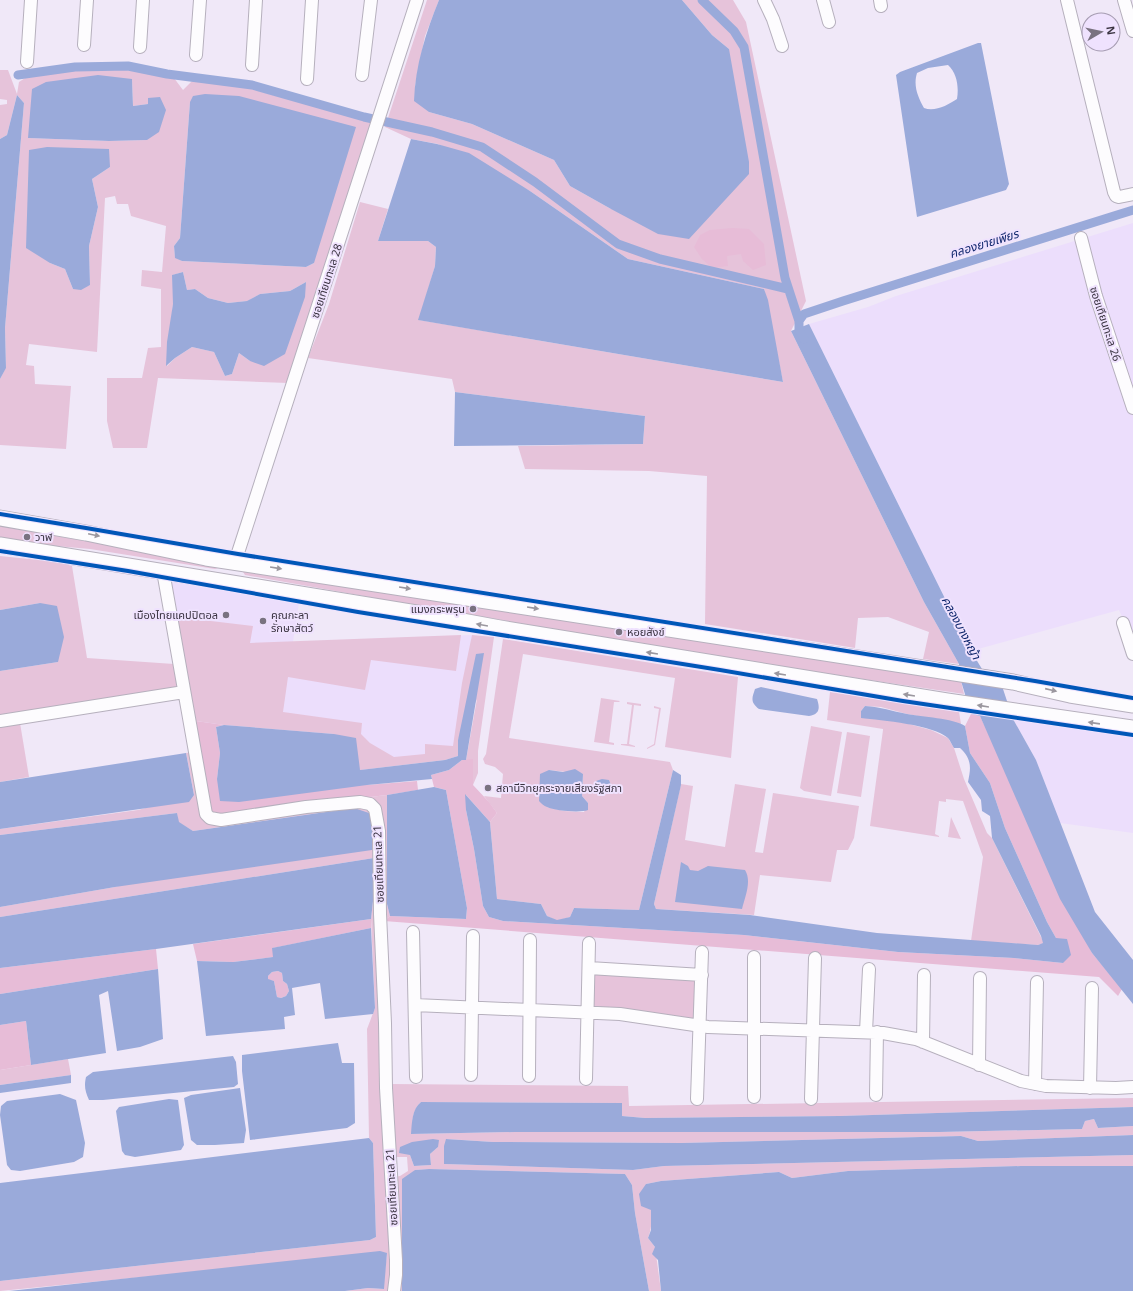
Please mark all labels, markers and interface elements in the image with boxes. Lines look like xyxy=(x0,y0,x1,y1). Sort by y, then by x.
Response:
north arrow xyxy=(1081,12,1121,52)
text: N xyxy=(1101,25,1119,36)
water label: คลองยายเพียร xyxy=(947,225,1022,263)
street label: ซอยเทียนทะเล 28 xyxy=(307,242,347,320)
street label: ซอยเทียนทะเล 26 xyxy=(1085,285,1125,363)
place label: วาฬ xyxy=(35,529,53,546)
marker: วาฬ xyxy=(22,532,32,542)
one-way arrow xyxy=(87,532,100,538)
one-way arrow xyxy=(270,565,283,571)
one-way arrow xyxy=(399,585,411,591)
water label: คลองบางหญ้า xyxy=(937,593,986,664)
place label: แมงกระพรุน xyxy=(411,601,465,618)
marker: แมงกระพรุน xyxy=(468,604,478,614)
one-way arrow xyxy=(527,605,539,611)
place label: เมืองไทยแคปปิตอล xyxy=(133,607,218,624)
place label: คุณกะลา รักษาสัตว์ xyxy=(271,607,313,637)
marker: เมืองไทยแคปปิตอล xyxy=(221,610,231,620)
marker: คุณกะลา รักษาสัตว์ xyxy=(258,616,268,626)
one-way arrow xyxy=(476,622,488,628)
place label: หอยสังข์ xyxy=(627,624,665,641)
marker: หอยสังข์ xyxy=(614,627,624,637)
one-way arrow xyxy=(646,650,658,656)
one-way arrow xyxy=(774,671,786,677)
one-way arrow xyxy=(1045,688,1057,694)
one-way arrow xyxy=(903,691,915,697)
one-way arrow xyxy=(977,703,989,709)
one-way arrow xyxy=(1088,720,1100,726)
place label: สถานีวิทยุกระจายเสียงรัฐสภา xyxy=(496,780,622,797)
marker: สถานีวิทยุกระจายเสียงรัฐสภา xyxy=(483,783,493,793)
street label: ซอยเทียนทะเล 21 xyxy=(369,825,389,903)
street label: ซอยเทียนทะเล 21 xyxy=(381,1148,403,1226)

